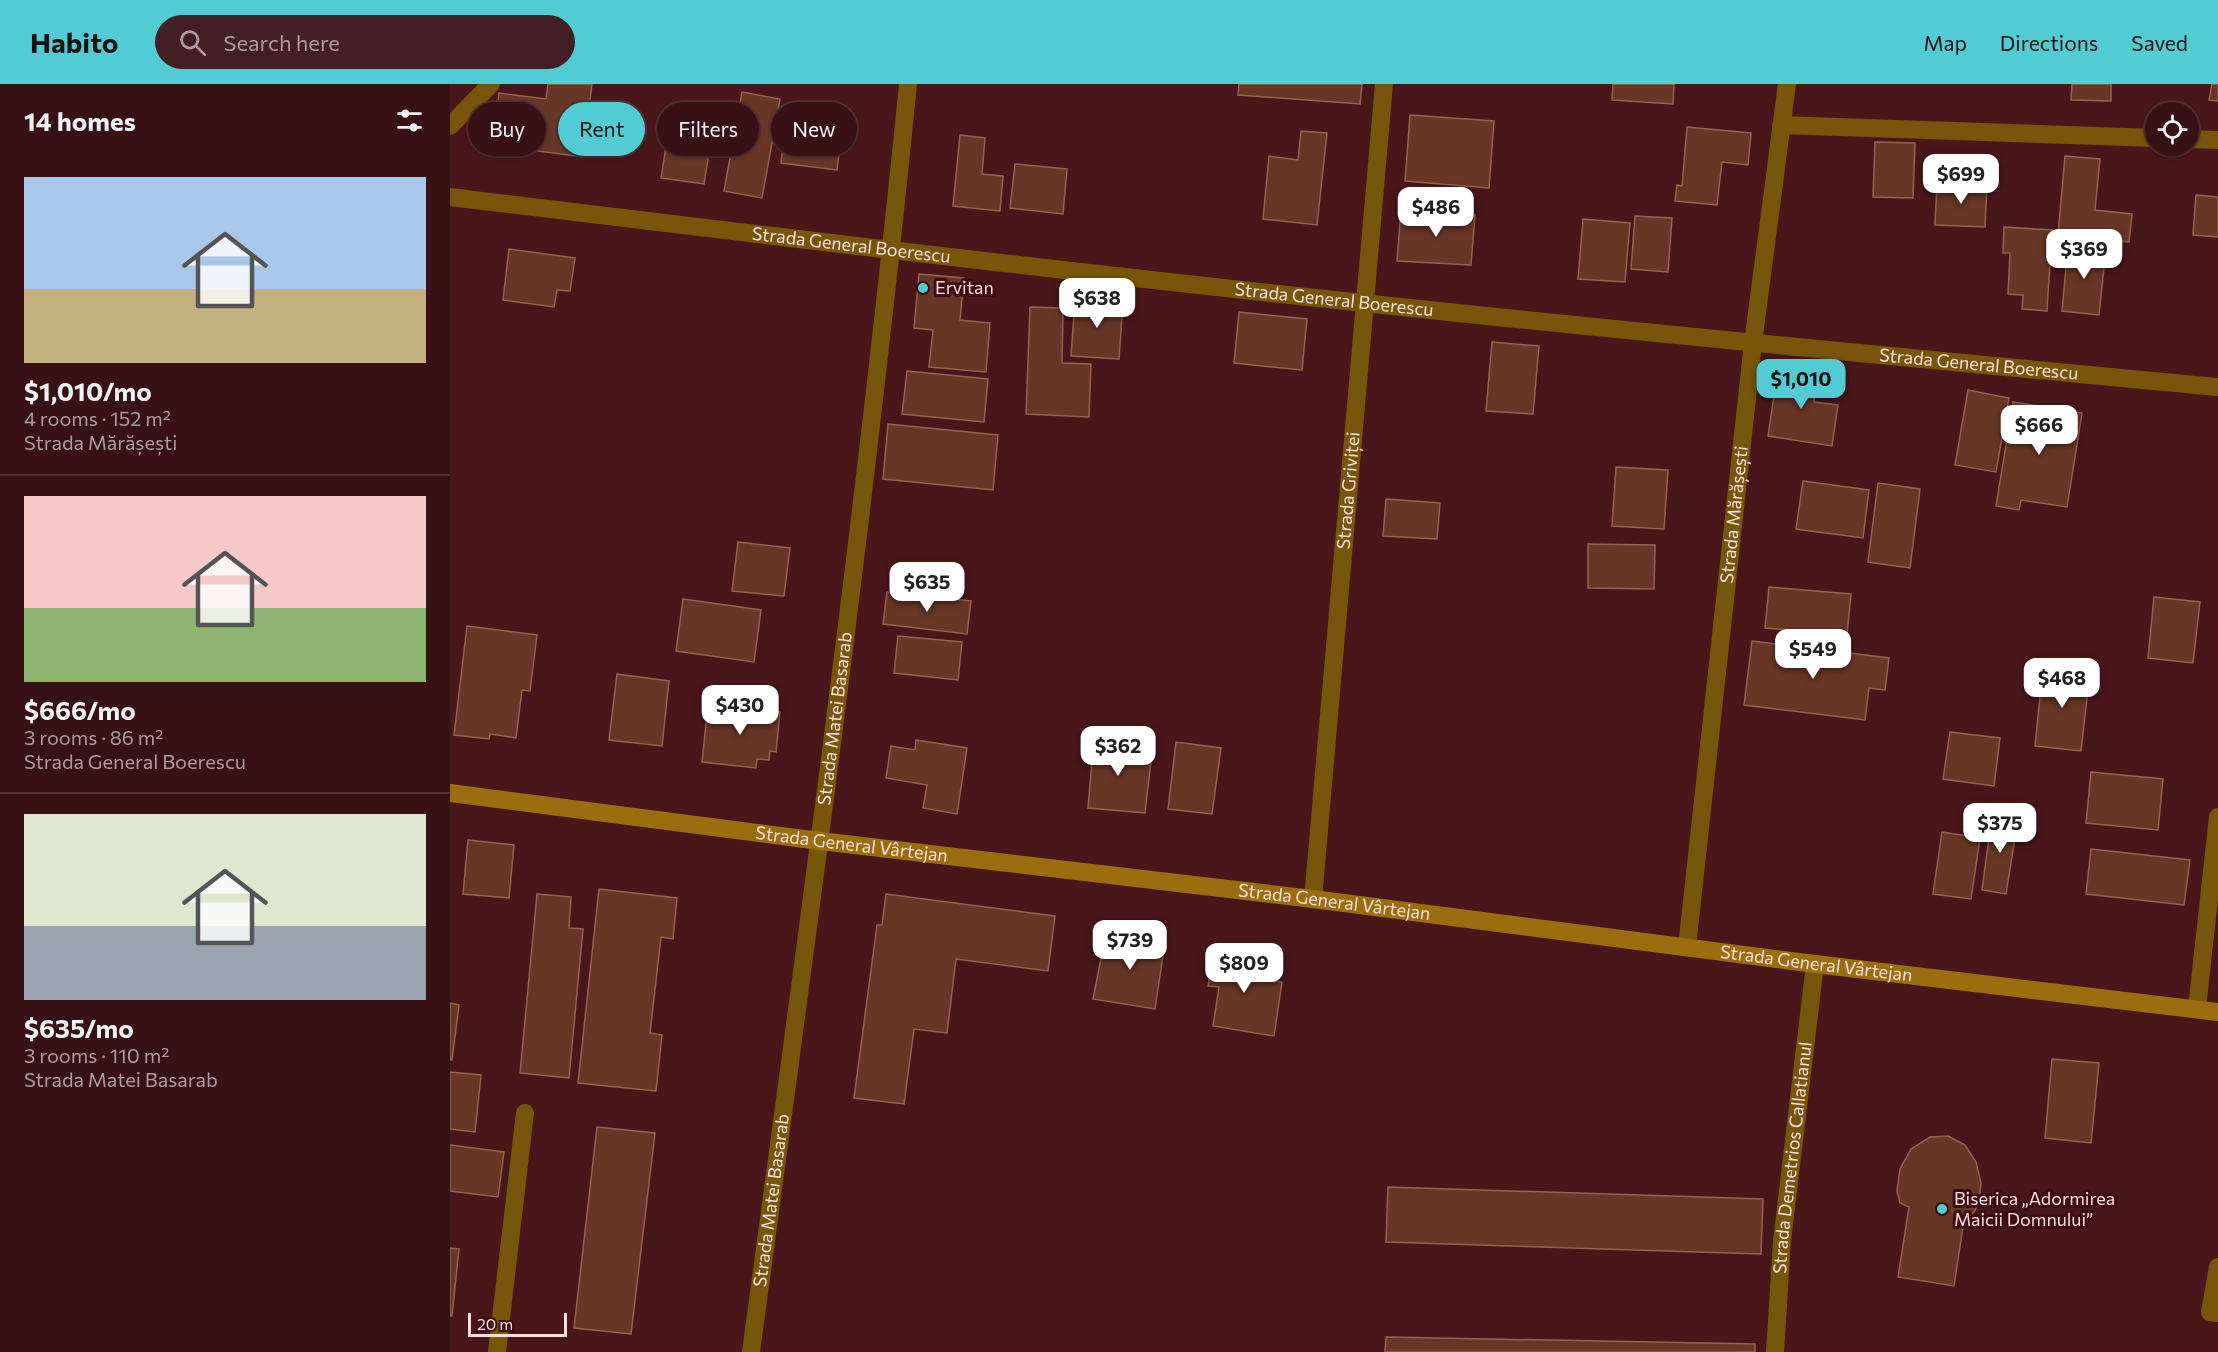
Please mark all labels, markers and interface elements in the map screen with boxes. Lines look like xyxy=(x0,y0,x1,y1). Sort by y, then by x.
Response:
search box xyxy=(155,15,575,69)
text: Habito xyxy=(30,25,119,59)
icon: search xyxy=(176,26,209,59)
text: Search here xyxy=(224,29,340,56)
text: Map xyxy=(1924,30,1967,55)
text: Directions xyxy=(2000,30,2098,55)
text: Saved xyxy=(2131,30,2188,55)
chip: Buy xyxy=(468,102,546,156)
chip: Rent xyxy=(558,102,645,156)
chip: Filters xyxy=(657,102,759,156)
chip: New xyxy=(771,102,857,156)
map controls xyxy=(2145,102,2199,156)
button: locate xyxy=(2145,102,2199,156)
icon: filters xyxy=(393,104,426,137)
text: 14 homes xyxy=(24,105,136,136)
pin: $699 xyxy=(1925,154,1997,205)
text: $699 xyxy=(1937,161,1985,185)
pin: $486 xyxy=(1400,187,1472,238)
text: $486 xyxy=(1412,194,1460,218)
icon: home xyxy=(171,216,279,324)
street label: Strada General Boerescu xyxy=(751,222,952,267)
pin: $369 xyxy=(2048,229,2120,280)
text: $369 xyxy=(2060,236,2108,260)
place label: Ervitan xyxy=(935,276,994,298)
street label: Strada General Boerescu xyxy=(1234,277,1435,320)
pin: $638 xyxy=(1061,278,1133,329)
marker: Ervitan xyxy=(916,281,930,295)
text: $638 xyxy=(1073,285,1121,309)
street label: Strada General Boerescu xyxy=(1878,343,2079,384)
pin: $1,010 xyxy=(1752,359,1850,410)
text: $1,010 xyxy=(1771,366,1831,390)
text: $1,010/mo xyxy=(24,375,152,406)
pin: $666 xyxy=(2003,405,2075,456)
text: 4 rooms · 152 m² xyxy=(24,406,171,430)
text: $666 xyxy=(2015,412,2063,436)
text: Strada Mărășești xyxy=(24,430,177,454)
street label: Strada Griviței xyxy=(1332,431,1364,550)
street label: Strada Mărășești xyxy=(1715,445,1752,584)
icon: home xyxy=(171,535,279,643)
pin: $635 xyxy=(891,562,963,613)
text: $635 xyxy=(903,569,951,593)
pin: $549 xyxy=(1777,629,1849,680)
street label: Strada Matei Basarab xyxy=(812,630,856,806)
text: $549 xyxy=(1789,636,1837,660)
pin: $468 xyxy=(2026,658,2098,709)
text: $468 xyxy=(2038,665,2086,689)
pin: $430 xyxy=(704,685,776,736)
text: $430 xyxy=(716,692,764,716)
text: $666/mo xyxy=(24,694,136,725)
text: 3 rooms · 86 m² xyxy=(24,725,163,749)
pin: $362 xyxy=(1082,726,1154,777)
text: $362 xyxy=(1095,733,1141,757)
text: Strada General Boerescu xyxy=(24,749,246,773)
pin: $375 xyxy=(1964,803,2036,854)
text: $375 xyxy=(1977,810,2023,834)
street label: Strada General Vârtejan xyxy=(754,821,949,866)
icon: home xyxy=(171,853,279,961)
street label: Strada General Vârtejan xyxy=(1237,878,1432,924)
pin: $739 xyxy=(1094,920,1166,971)
text: $739 xyxy=(1107,927,1153,951)
street label: Strada General Vârtejan xyxy=(1719,940,1914,986)
pin: $809 xyxy=(1208,943,1280,994)
text: $809 xyxy=(1219,950,1269,974)
text: $635/mo xyxy=(24,1012,134,1043)
street label: Strada Demetrios Callatianul xyxy=(1768,1040,1816,1275)
text: 3 rooms · 110 m² xyxy=(24,1043,169,1067)
text: Strada Matei Basarab xyxy=(24,1067,218,1091)
street label: Strada Matei Basarab xyxy=(748,1112,793,1288)
place label: Biserica „Adormirea Maicii Domnului” xyxy=(1954,1187,2115,1230)
marker: Biserica „Adormirea Maicii Domnului” xyxy=(1935,1202,1949,1216)
scale bar xyxy=(468,1310,567,1338)
text: 20 m xyxy=(477,1314,513,1333)

